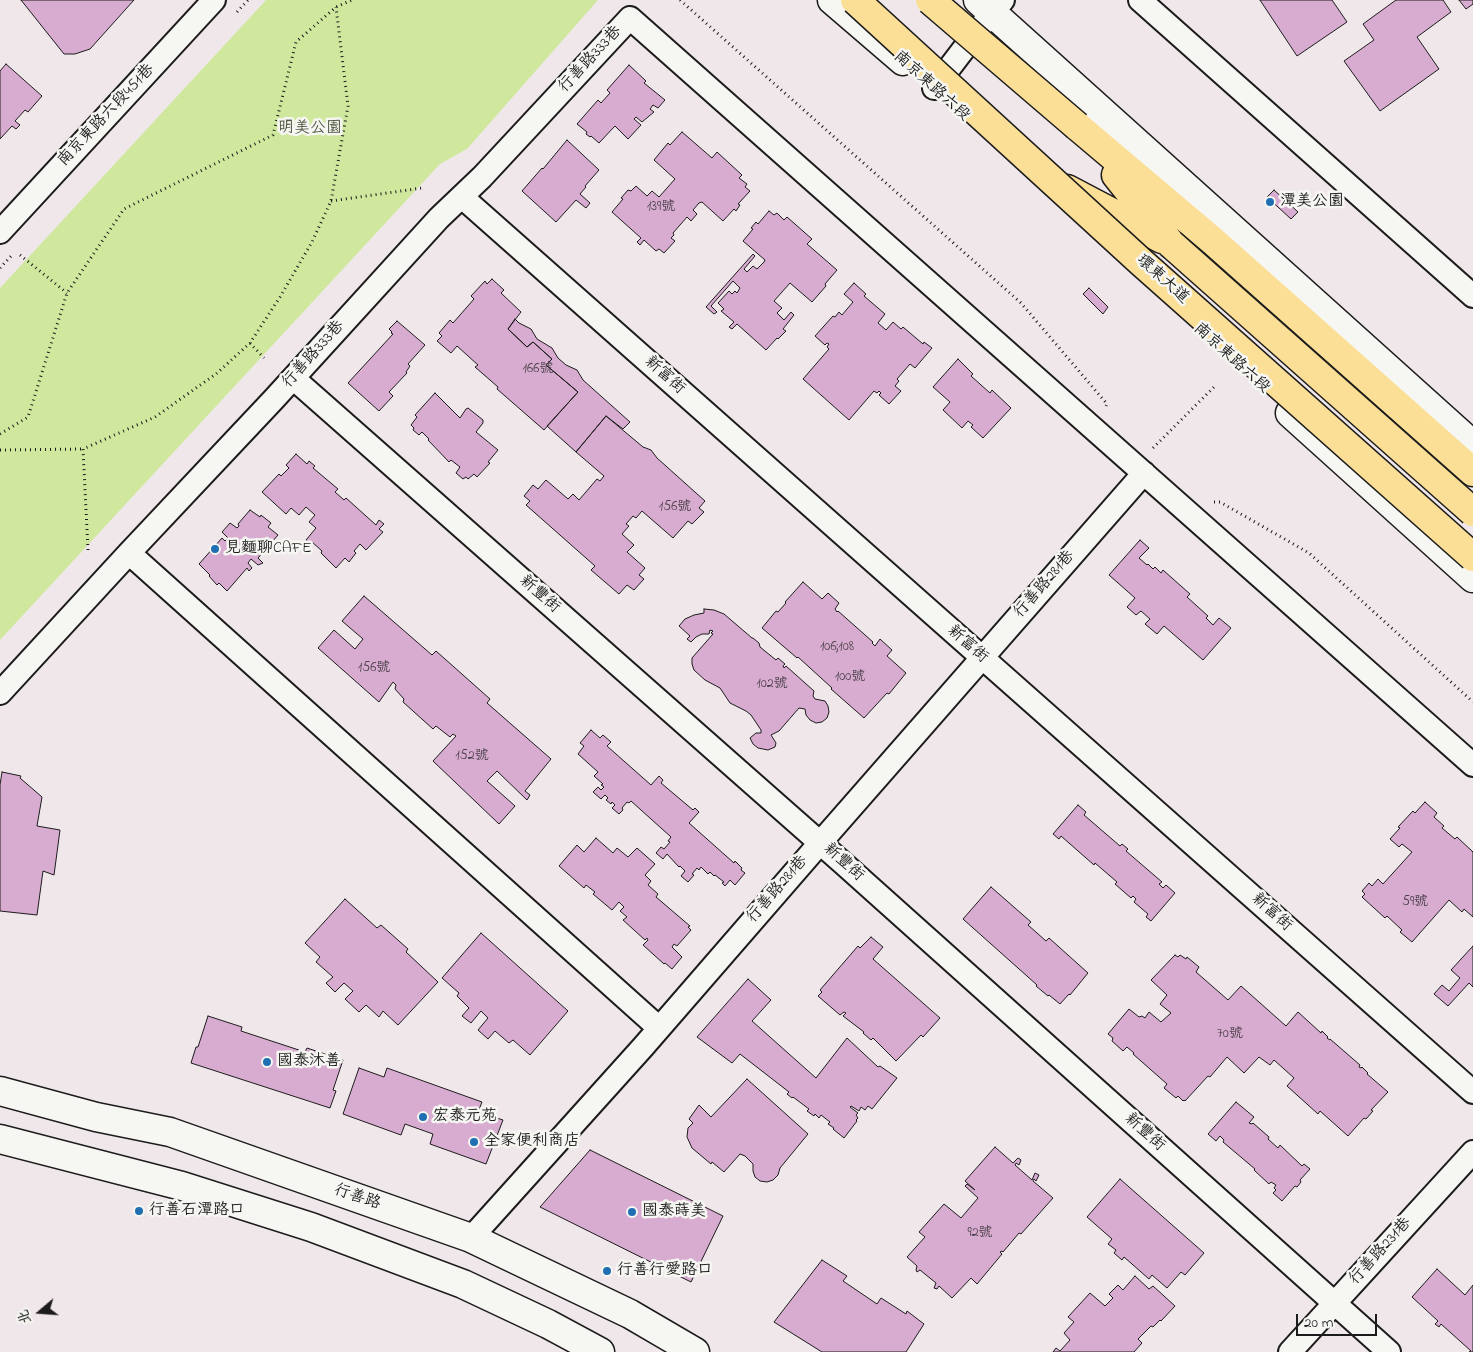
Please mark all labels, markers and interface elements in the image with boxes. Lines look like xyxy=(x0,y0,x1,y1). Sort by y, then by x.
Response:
street label: 行善路333巷 xyxy=(555,23,627,97)
street label: 南京東路六段 xyxy=(889,48,973,126)
street label: 南京東路六段451巷 xyxy=(55,61,159,171)
park label: 明美公園 xyxy=(278,119,342,139)
place label: 潭美公園 xyxy=(1280,192,1344,212)
marker: 潭美公園 xyxy=(1264,196,1276,208)
house number: 139號 xyxy=(647,200,675,216)
street label: 環東大道 xyxy=(1132,251,1192,309)
street label: 行善路333巷 xyxy=(279,317,349,393)
street label: 南京東路六段 xyxy=(1189,320,1273,398)
street label: 新富街 xyxy=(640,353,688,399)
house number: 166號 xyxy=(523,362,553,378)
house number: 156號 xyxy=(659,500,691,516)
place label: 見麵聊CAFE xyxy=(225,539,312,559)
marker: 見麵聊CAFE xyxy=(209,543,221,555)
street label: 行善路281巷 xyxy=(1011,547,1079,623)
street label: 新豐街 xyxy=(515,572,563,618)
street label: 新富街 xyxy=(943,622,991,668)
house number: 106;108 xyxy=(820,640,854,656)
house number: 156號 xyxy=(358,661,390,677)
house number: 100號 xyxy=(835,670,865,686)
house number: 102號 xyxy=(756,677,788,693)
house number: 152號 xyxy=(455,749,489,765)
street label: 新豐街 xyxy=(819,840,867,886)
street label: 行善路281巷 xyxy=(744,852,812,928)
street label: 新富街 xyxy=(1247,890,1295,936)
house number: 59號 xyxy=(1402,895,1428,911)
house number: 70號 xyxy=(1217,1027,1243,1043)
place label: 國泰沐善 xyxy=(277,1052,341,1072)
marker: 國泰沐善 xyxy=(261,1056,273,1068)
place label: 宏泰元苑 xyxy=(433,1107,497,1127)
street label: 新豐街 xyxy=(1120,1110,1168,1156)
marker: 宏泰元苑 xyxy=(417,1111,429,1123)
place label: 全家便利商店 xyxy=(484,1132,580,1152)
marker: 全家便利商店 xyxy=(468,1136,480,1148)
street label: 行善路 xyxy=(331,1181,383,1215)
place label: 行善石潭路口 xyxy=(149,1201,245,1221)
place label: 國泰蒔美 xyxy=(642,1202,706,1222)
marker: 行善石潭路口 xyxy=(133,1205,145,1217)
marker: 國泰蒔美 xyxy=(626,1206,638,1218)
street label: 行善路231巷 xyxy=(1346,1214,1416,1290)
house number: 92號 xyxy=(967,1226,993,1242)
place label: 行善行愛路口 xyxy=(617,1261,713,1281)
marker: 行善行愛路口 xyxy=(601,1265,613,1277)
north arrow xyxy=(15,1287,65,1337)
scale bar xyxy=(1298,1304,1379,1336)
text: 北 xyxy=(13,1307,37,1327)
text: 20 m xyxy=(1304,1312,1333,1334)

